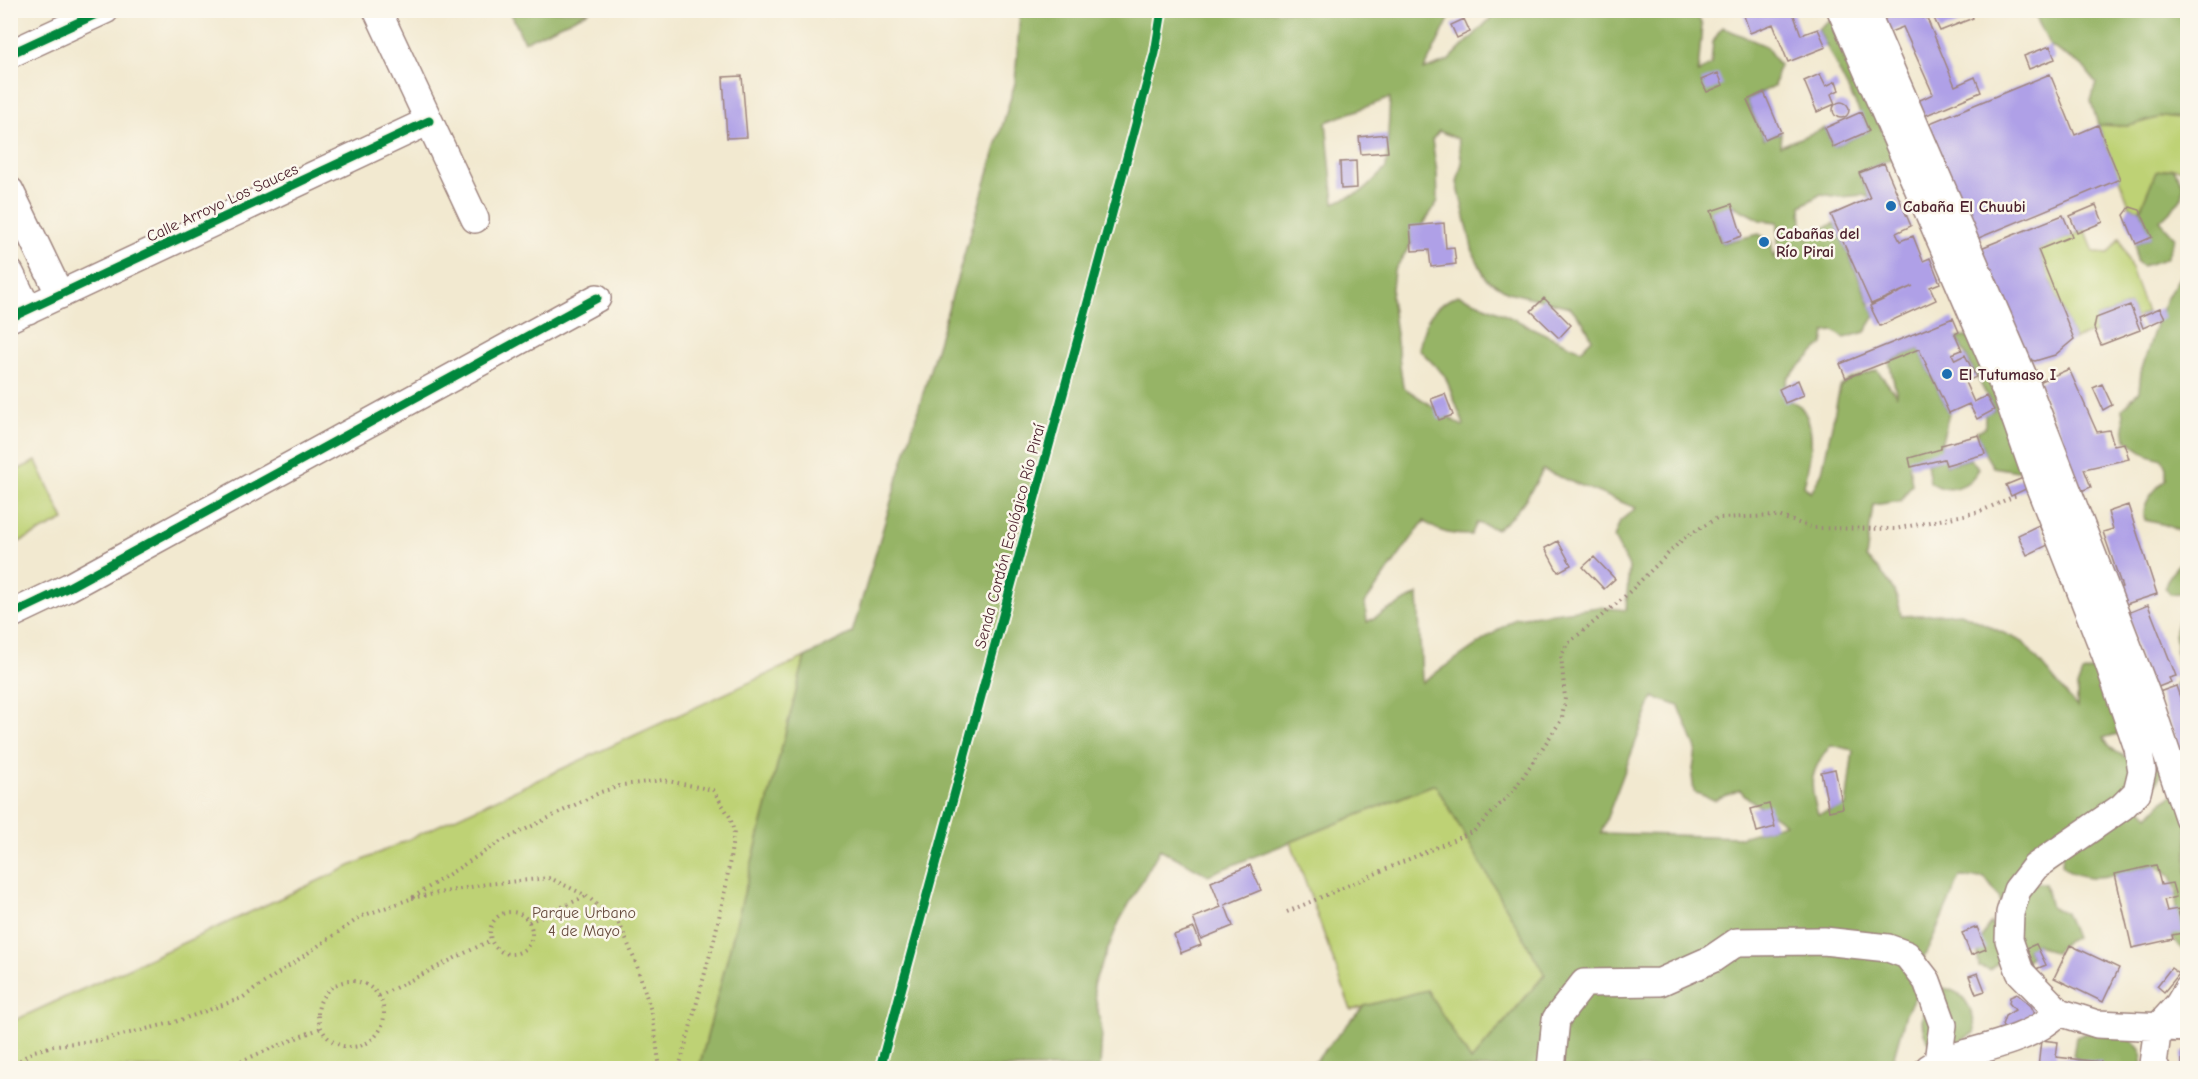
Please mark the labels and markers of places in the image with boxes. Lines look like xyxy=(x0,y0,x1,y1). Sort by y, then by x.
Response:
place label: Cabaña El Chuubi xyxy=(1903,198,2026,216)
marker: Cabaña El Chuubi xyxy=(1884,199,1898,213)
place label: Cabañas del Río Pirai xyxy=(1776,225,1860,261)
marker: Cabañas del Río Pirai xyxy=(1757,235,1771,249)
place label: El Tutumaso I xyxy=(1959,366,2056,384)
marker: El Tutumaso I xyxy=(1940,367,1954,381)

